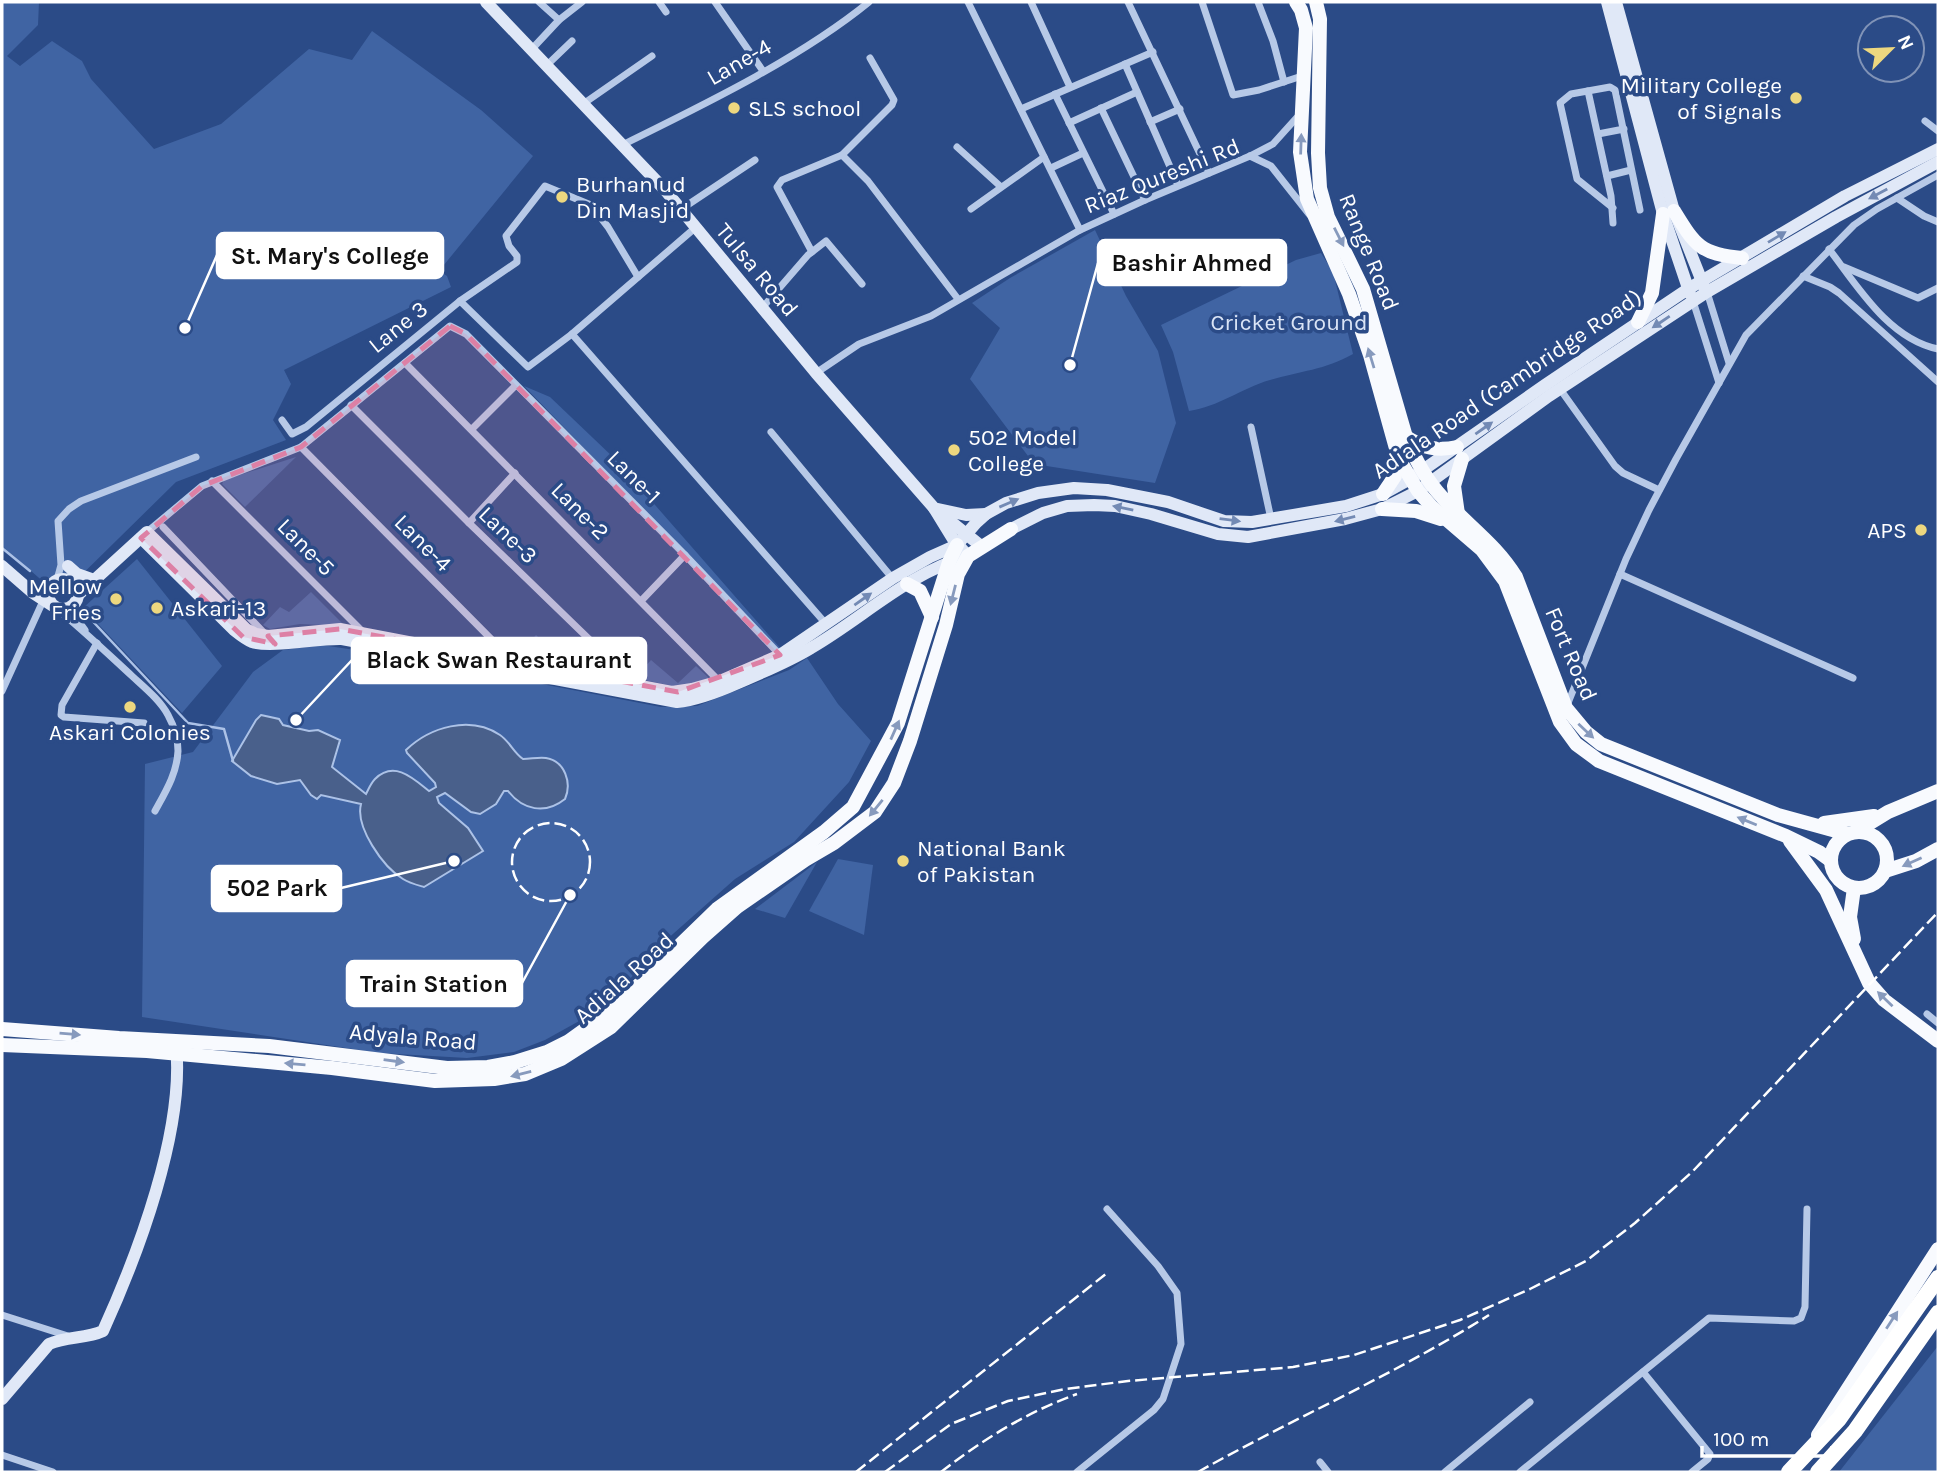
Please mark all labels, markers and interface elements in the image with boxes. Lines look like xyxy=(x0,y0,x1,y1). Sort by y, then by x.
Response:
north arrow xyxy=(1856,14,1926,84)
text: N xyxy=(1893,32,1918,53)
street label: Lane-4 xyxy=(702,33,776,91)
place label: Military College of Signals xyxy=(1620,72,1782,125)
marker: Military College of Signals xyxy=(1788,90,1804,106)
place label: SLS school xyxy=(748,95,861,122)
marker: SLS school xyxy=(726,100,742,116)
street label: Riaz Qureshi Rd xyxy=(1080,133,1244,219)
one-way arrow xyxy=(1295,133,1306,155)
place label: Burhan ud Din Masjid xyxy=(576,171,689,224)
marker: Burhan ud Din Masjid xyxy=(554,189,570,205)
one-way arrow xyxy=(1868,189,1888,200)
street label: Range Road xyxy=(1333,190,1405,314)
street label: Tulsa Road xyxy=(710,218,804,322)
one-way arrow xyxy=(1333,227,1345,247)
one-way arrow xyxy=(1767,231,1786,243)
callout: St. Mary's College xyxy=(217,233,443,278)
callout: Bashir Ahmed xyxy=(1098,240,1286,285)
text: St. Mary's College xyxy=(231,242,429,270)
text: Bashir Ahmed xyxy=(1112,249,1272,277)
street label: Adiala Road (Cambridge Road) xyxy=(1367,283,1647,485)
street label: Lane 3 xyxy=(363,295,433,359)
park label: Cricket Ground xyxy=(1210,309,1368,336)
one-way arrow xyxy=(1652,315,1670,329)
one-way arrow xyxy=(1365,347,1375,368)
one-way arrow xyxy=(1475,421,1493,435)
place label: 502 Model College xyxy=(968,424,1077,477)
marker: 502 Model College xyxy=(946,442,962,458)
street label: Lane-1 xyxy=(602,445,666,509)
street label: Lane-2 xyxy=(546,477,614,545)
one-way arrow xyxy=(999,497,1020,508)
street label: Lane-3 xyxy=(473,501,543,569)
one-way arrow xyxy=(1112,503,1134,514)
street label: Lane-4 xyxy=(389,509,457,577)
street label: Lane-5 xyxy=(272,513,340,581)
one-way arrow xyxy=(1334,513,1356,524)
one-way arrow xyxy=(1220,515,1242,526)
place label: APS xyxy=(1867,517,1907,544)
marker: APS xyxy=(1913,522,1929,538)
place label: Mellow Fries xyxy=(29,573,102,626)
one-way arrow xyxy=(947,584,958,606)
marker: Mellow Fries xyxy=(108,591,124,607)
one-way arrow xyxy=(854,592,872,606)
place label: Askari-13 xyxy=(171,595,266,622)
marker: Askari-13 xyxy=(149,600,165,616)
street label: Fort Road xyxy=(1539,603,1603,705)
callout: Black Swan Restaurant xyxy=(352,638,646,683)
text: Black Swan Restaurant xyxy=(366,646,632,674)
marker: Askari Colonies xyxy=(122,699,138,715)
place label: Askari Colonies xyxy=(49,719,211,746)
one-way arrow xyxy=(889,720,901,740)
one-way arrow xyxy=(1577,722,1594,738)
one-way arrow xyxy=(869,798,884,816)
one-way arrow xyxy=(1736,815,1757,826)
place label: National Bank of Pakistan xyxy=(917,835,1066,888)
marker: National Bank of Pakistan xyxy=(895,853,911,869)
one-way arrow xyxy=(1902,857,1923,868)
callout: 502 Park xyxy=(212,866,341,911)
text: 502 Park xyxy=(226,874,328,902)
street label: Adiala Road xyxy=(569,927,679,1029)
callout: Train Station xyxy=(347,961,522,1006)
text: Train Station xyxy=(360,970,508,998)
one-way arrow xyxy=(1876,990,1893,1007)
street label: Adyala Road xyxy=(348,1018,478,1056)
one-way arrow xyxy=(59,1029,81,1040)
one-way arrow xyxy=(383,1056,405,1067)
one-way arrow xyxy=(284,1058,306,1069)
one-way arrow xyxy=(510,1069,532,1080)
one-way arrow xyxy=(1885,1311,1898,1330)
scale bar xyxy=(1702,1414,1832,1458)
text: 100 m xyxy=(1713,1427,1770,1451)

